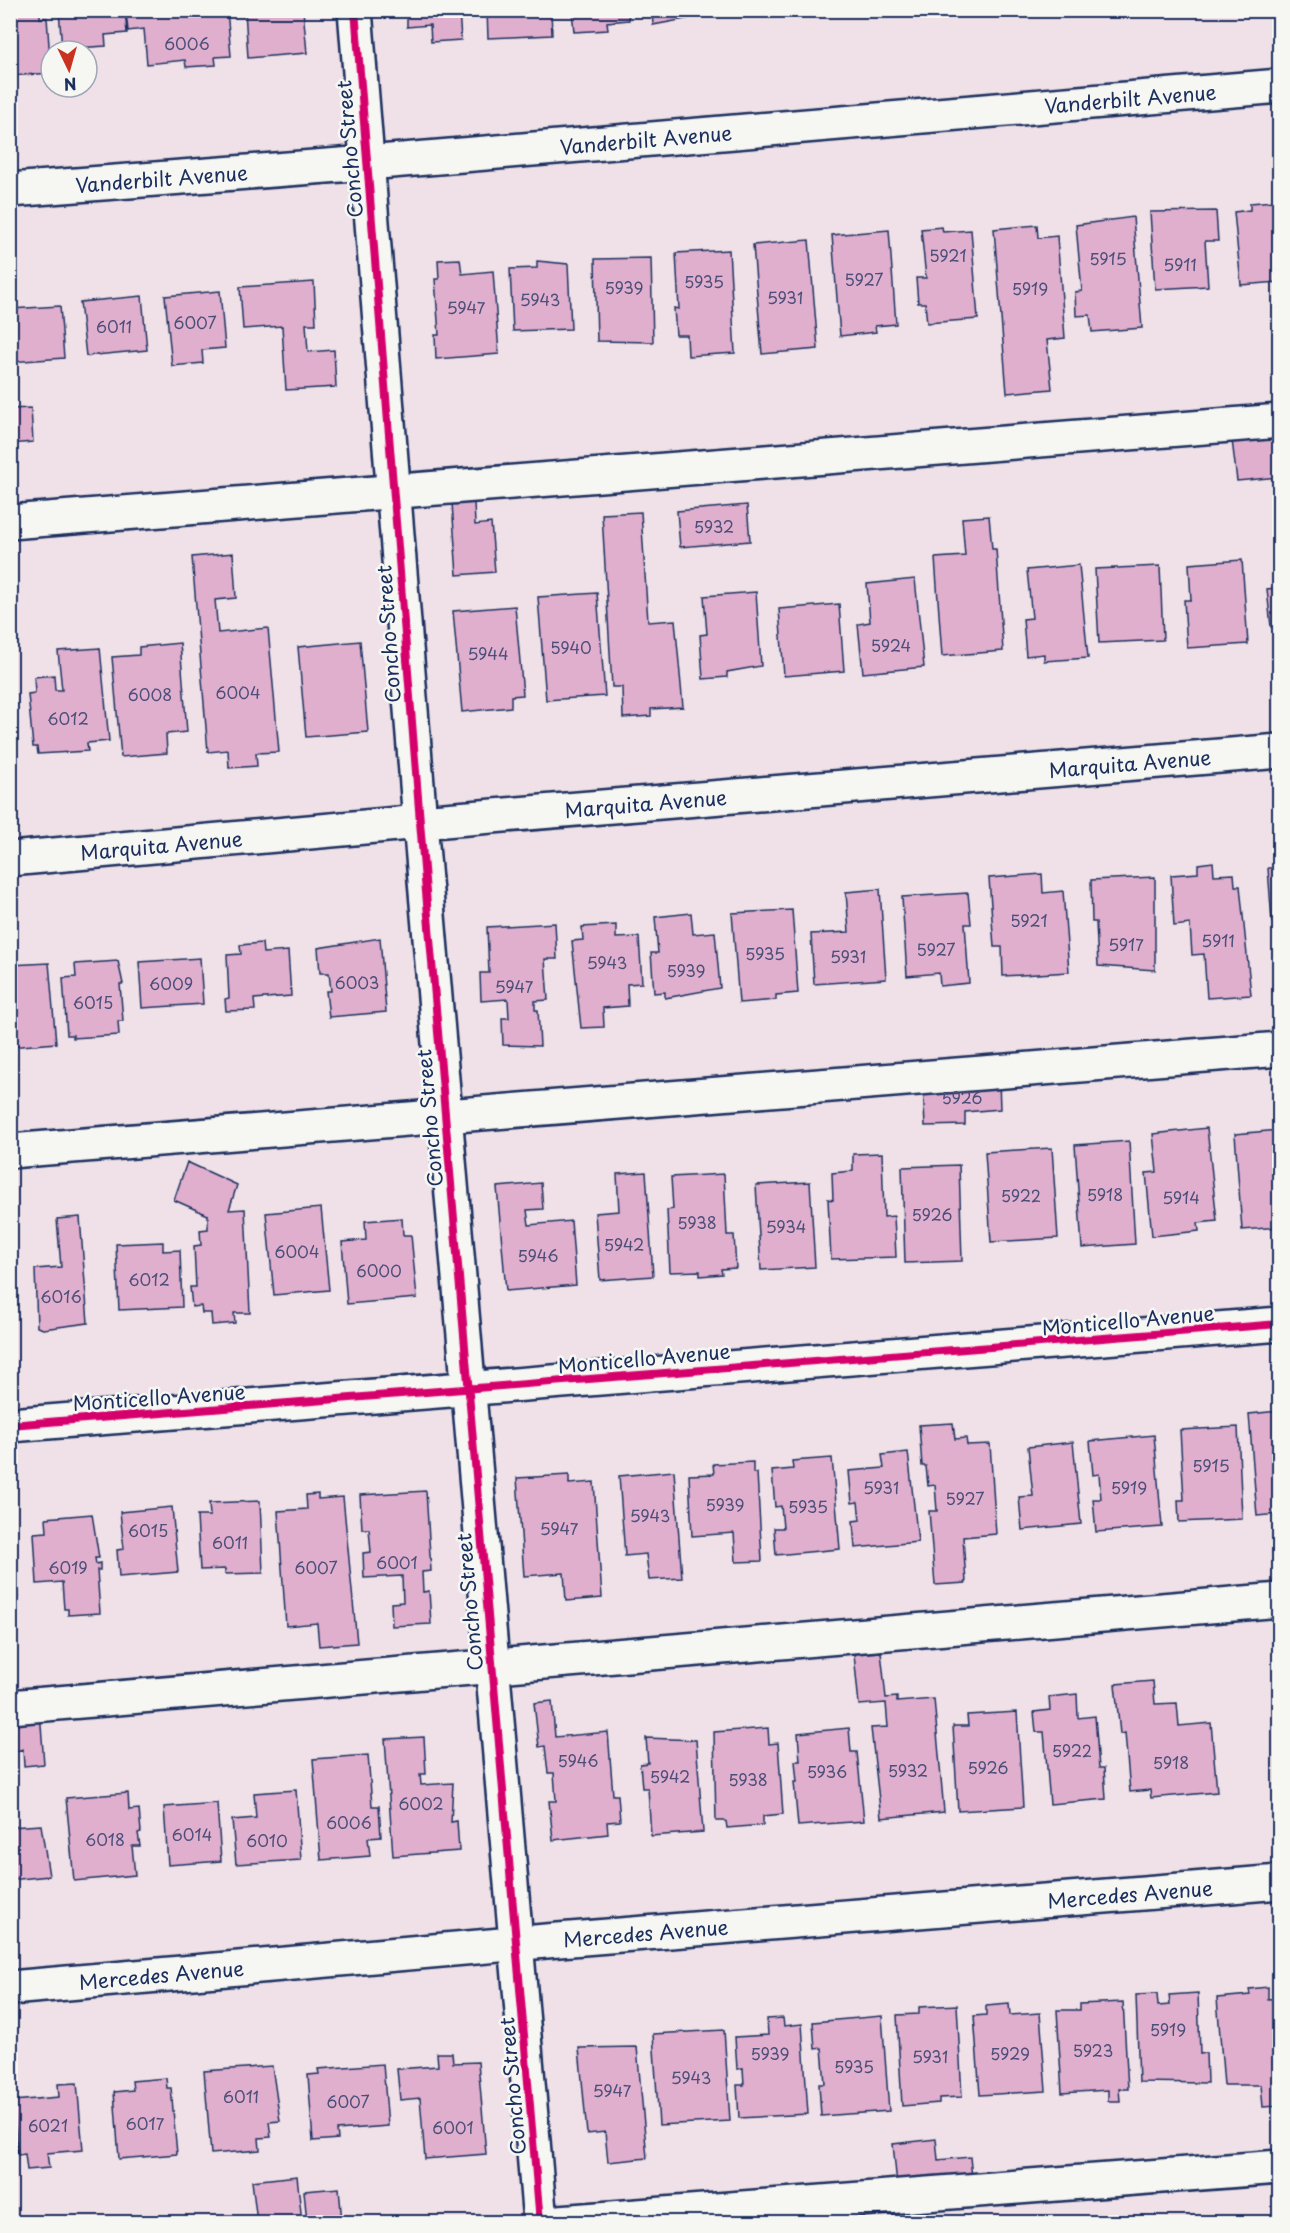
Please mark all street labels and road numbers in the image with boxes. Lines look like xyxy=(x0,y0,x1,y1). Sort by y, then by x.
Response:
street label: Vanderbilt Avenue xyxy=(1043,76,1218,121)
street label: Concho Street xyxy=(328,79,370,219)
street label: Vanderbilt Avenue xyxy=(559,117,733,162)
street label: Vanderbilt Avenue xyxy=(74,157,249,200)
street label: Concho Street xyxy=(368,564,408,704)
street label: Marquita Avenue xyxy=(1048,742,1212,785)
street label: Marquita Avenue xyxy=(563,782,728,825)
street label: Marquita Avenue xyxy=(79,823,244,868)
street label: Concho Street xyxy=(408,1048,450,1188)
street label: Monticello Avenue xyxy=(1040,1298,1216,1342)
street label: Monticello Avenue xyxy=(556,1336,732,1380)
street label: Monticello Avenue xyxy=(72,1376,247,1418)
street label: Concho Street xyxy=(448,1532,490,1672)
street label: Mercedes Avenue xyxy=(1046,1872,1214,1916)
street label: Mercedes Avenue xyxy=(562,1911,730,1955)
street label: Mercedes Avenue xyxy=(78,1953,245,1997)
street label: Concho Street xyxy=(491,2016,533,2156)

